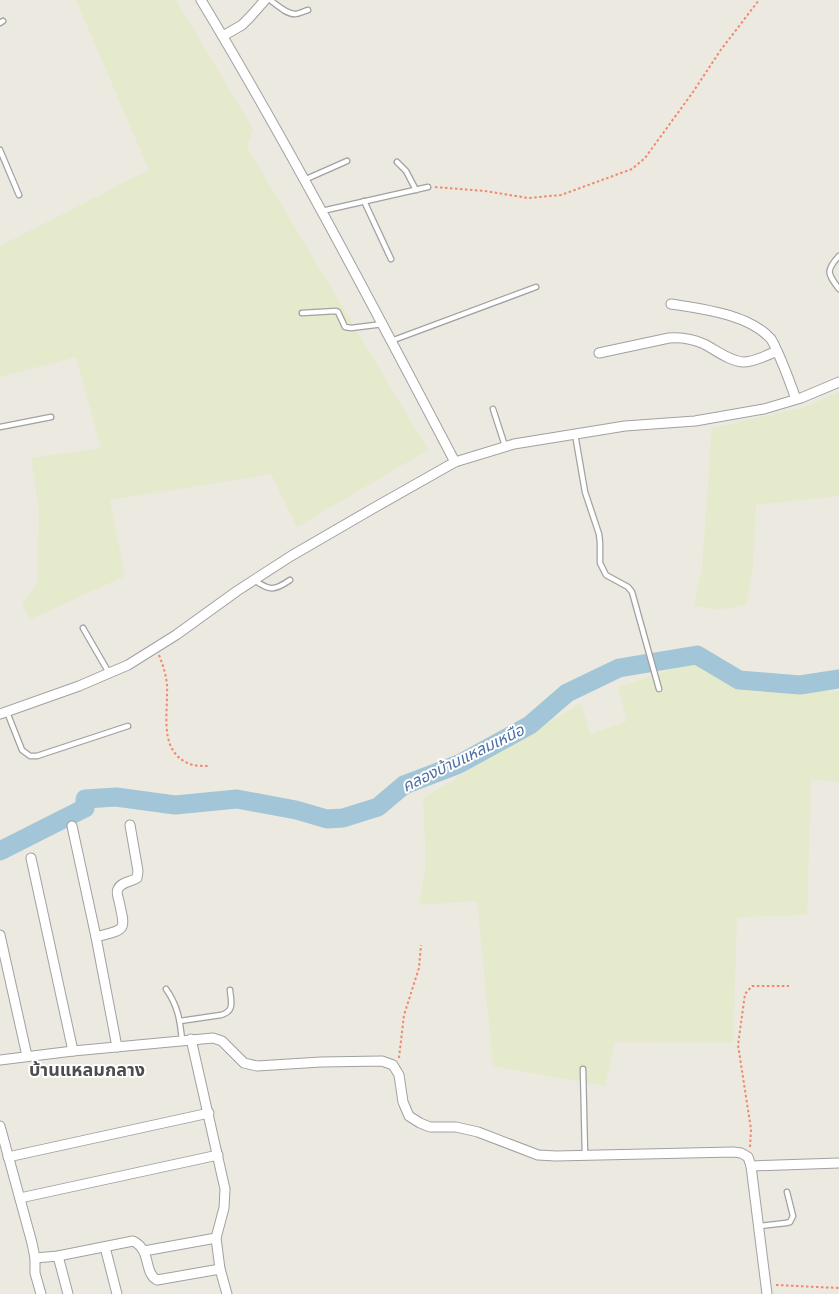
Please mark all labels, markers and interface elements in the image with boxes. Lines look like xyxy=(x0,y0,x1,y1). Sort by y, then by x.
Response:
water label: คลองบ้านแหลมเหนือ xyxy=(399,720,528,796)
district label: บ้านแหลมกลาง xyxy=(29,1059,145,1080)

